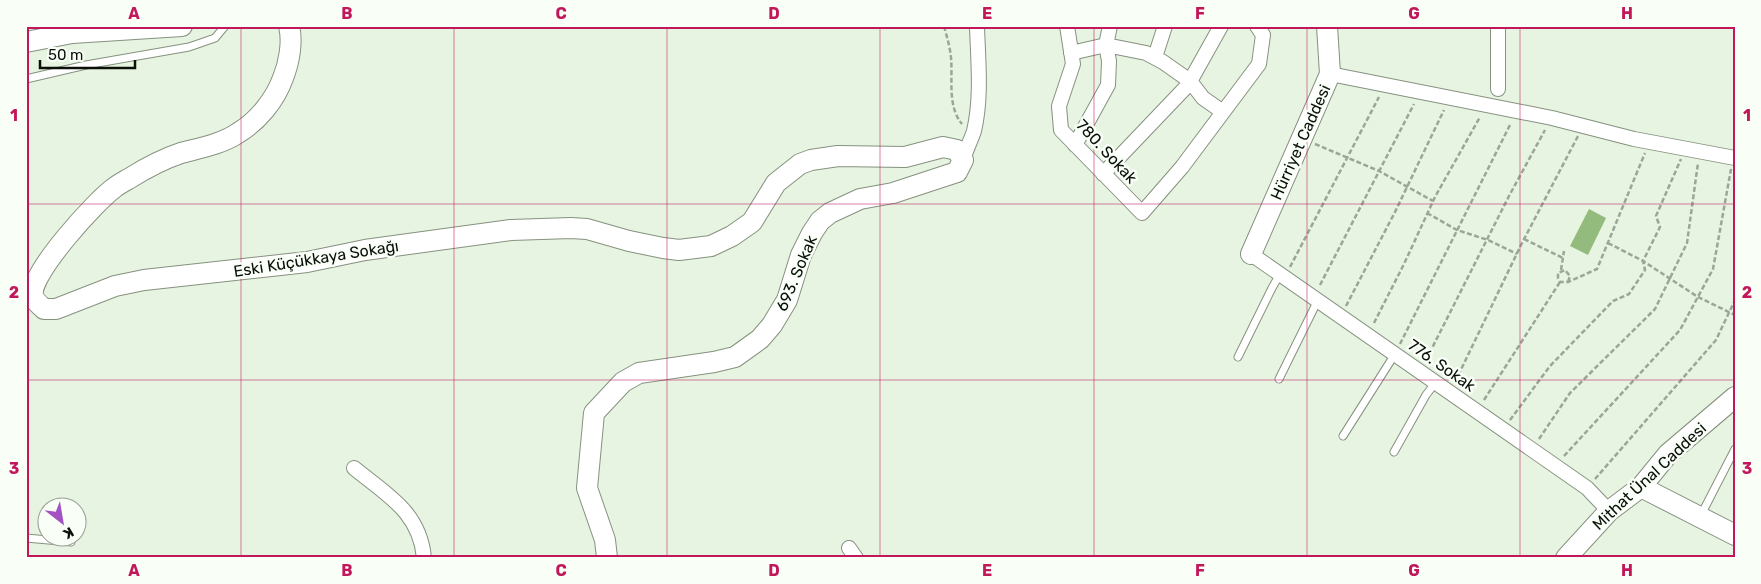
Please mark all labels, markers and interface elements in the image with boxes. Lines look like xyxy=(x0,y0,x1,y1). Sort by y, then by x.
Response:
text: A xyxy=(128,4,140,23)
text: B xyxy=(341,4,353,23)
text: C xyxy=(555,4,567,23)
text: D xyxy=(768,4,780,23)
text: E xyxy=(982,4,992,23)
text: F xyxy=(1195,4,1205,23)
text: G xyxy=(1408,4,1420,23)
text: H xyxy=(1621,4,1633,23)
scale bar xyxy=(40,38,135,70)
text: 50 m xyxy=(48,46,83,64)
street label: Hürriyet Caddesi xyxy=(1267,82,1334,203)
text: 1 xyxy=(10,106,18,125)
text: 1 xyxy=(1743,106,1751,125)
street label: 780. Sokak xyxy=(1072,115,1142,188)
street label: 693. Sokak xyxy=(772,232,821,314)
street label: Eski Küçükkaya Sokağı xyxy=(232,236,400,281)
text: 2 xyxy=(9,283,19,302)
text: 2 xyxy=(1742,283,1752,302)
street label: 776. Sokak xyxy=(1404,335,1480,396)
street label: Mithat Ünal Caddesi xyxy=(1589,419,1710,534)
text: 3 xyxy=(9,459,19,478)
text: 3 xyxy=(1742,459,1752,478)
north arrow xyxy=(38,496,88,546)
text: K xyxy=(59,523,77,543)
text: A xyxy=(128,561,140,580)
text: B xyxy=(341,561,353,580)
text: C xyxy=(555,561,567,580)
text: D xyxy=(768,561,780,580)
text: E xyxy=(982,561,992,580)
text: F xyxy=(1195,561,1205,580)
text: G xyxy=(1408,561,1420,580)
text: H xyxy=(1621,561,1633,580)

